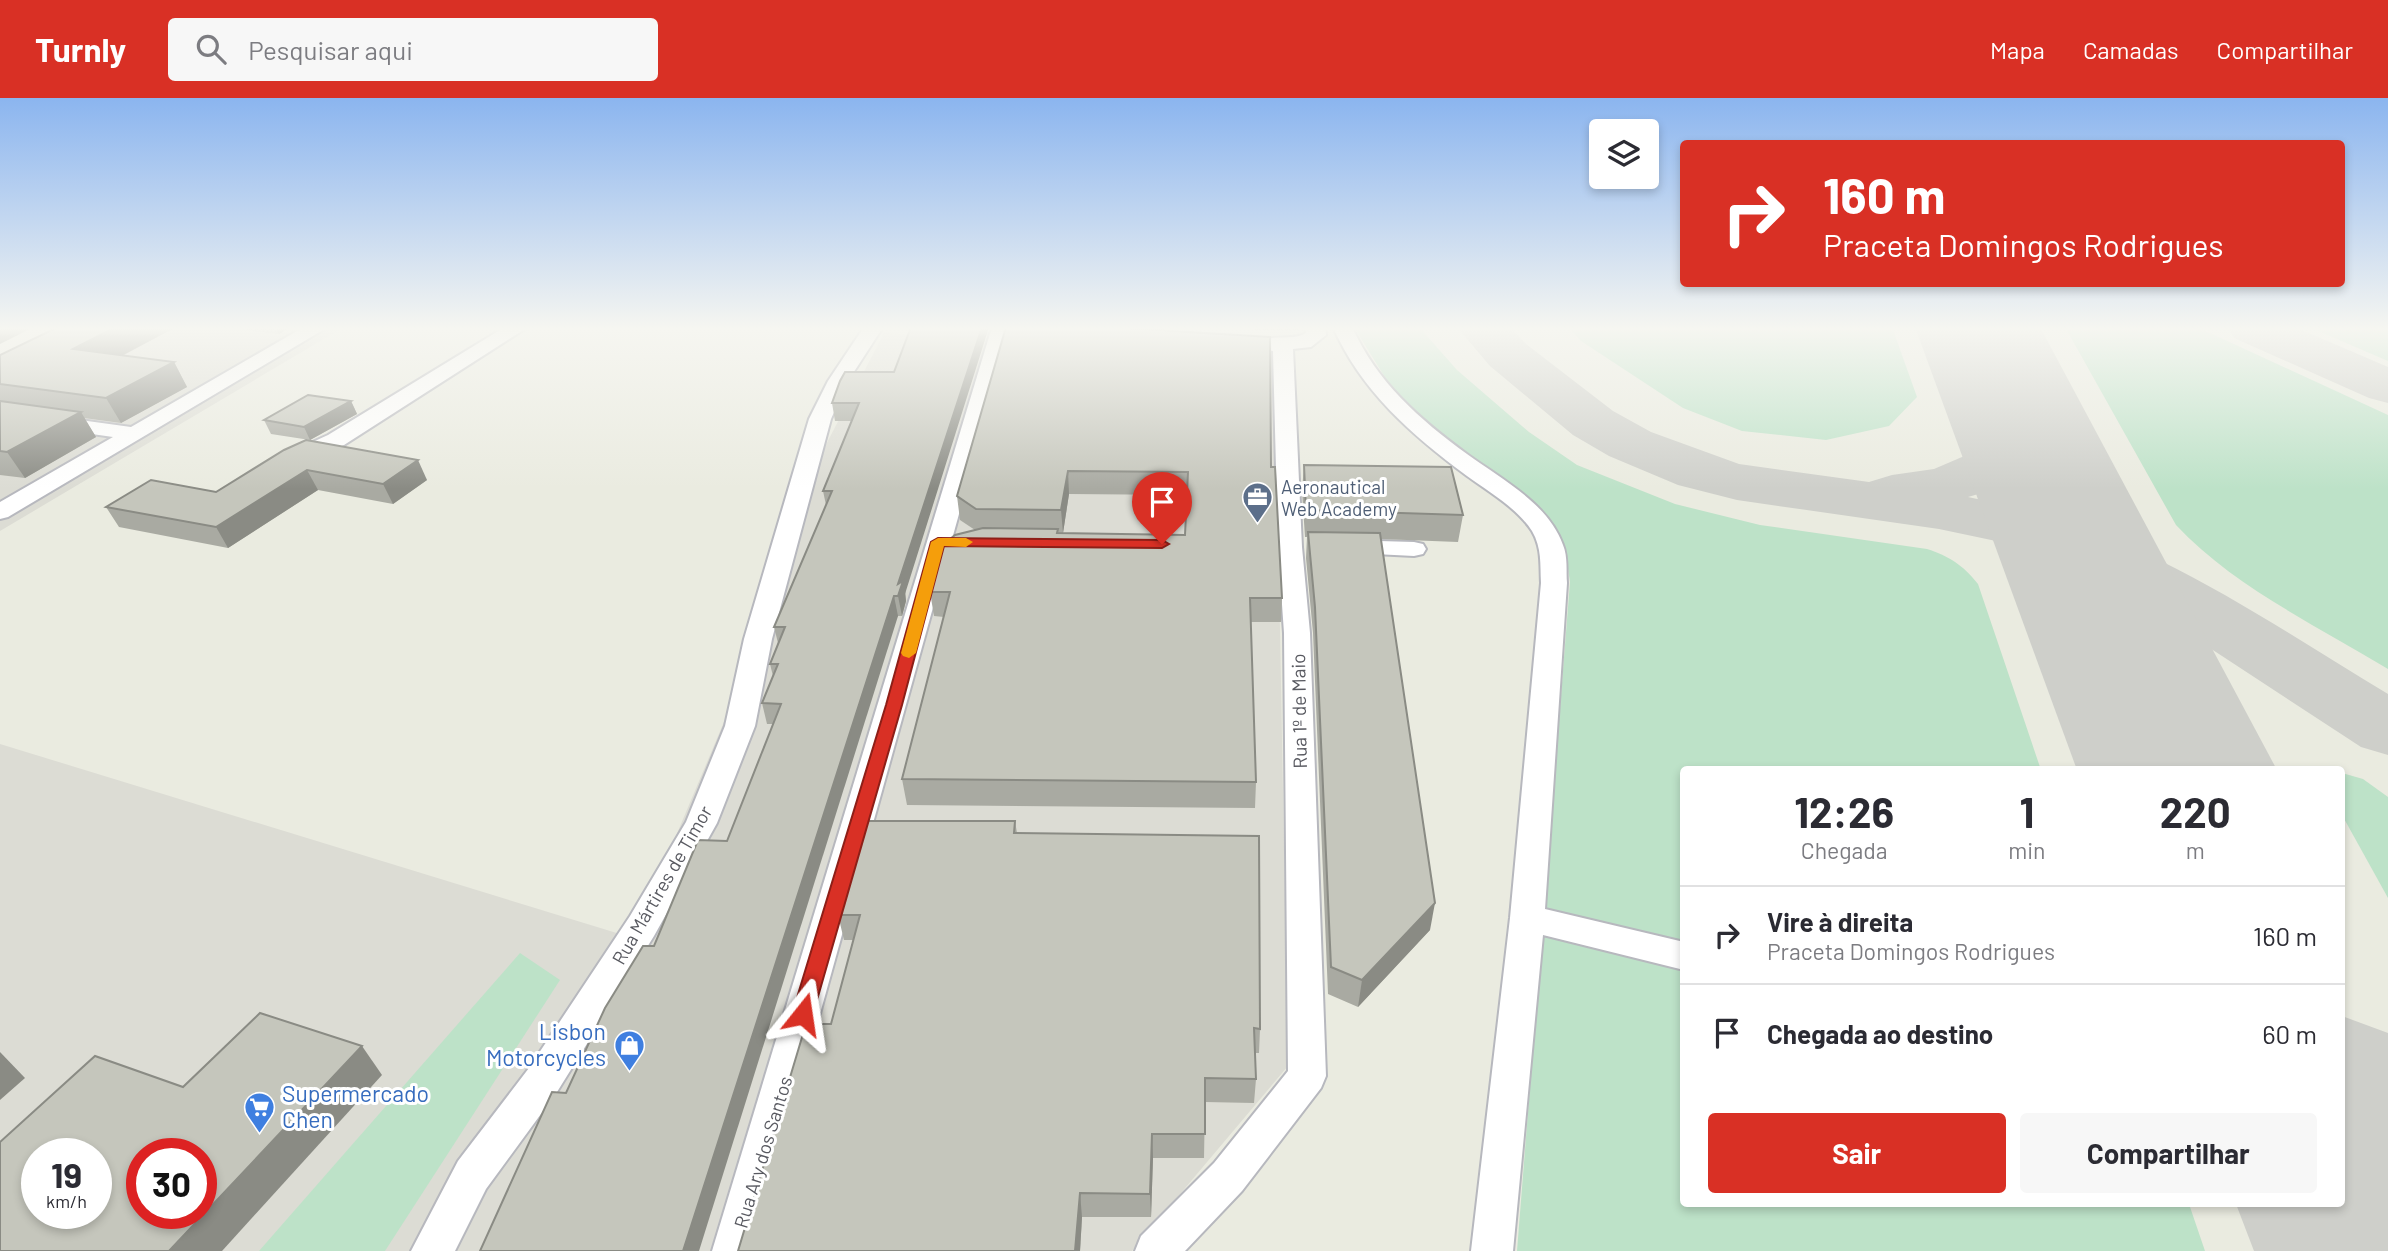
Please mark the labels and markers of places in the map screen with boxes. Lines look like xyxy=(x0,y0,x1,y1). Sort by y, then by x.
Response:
pin xyxy=(1132,472,1192,544)
place label: Aeronautical Web Academy xyxy=(1281,475,1397,520)
office icon: Aeronautical Web Academy xyxy=(1241,481,1275,525)
place label: Lisbon Motorcycles xyxy=(486,1017,606,1071)
shop icon: Lisbon Motorcycles xyxy=(612,1028,646,1072)
place label: Supermercado Chen xyxy=(282,1079,429,1133)
supermarket icon: Supermercado Chen xyxy=(242,1090,276,1134)

